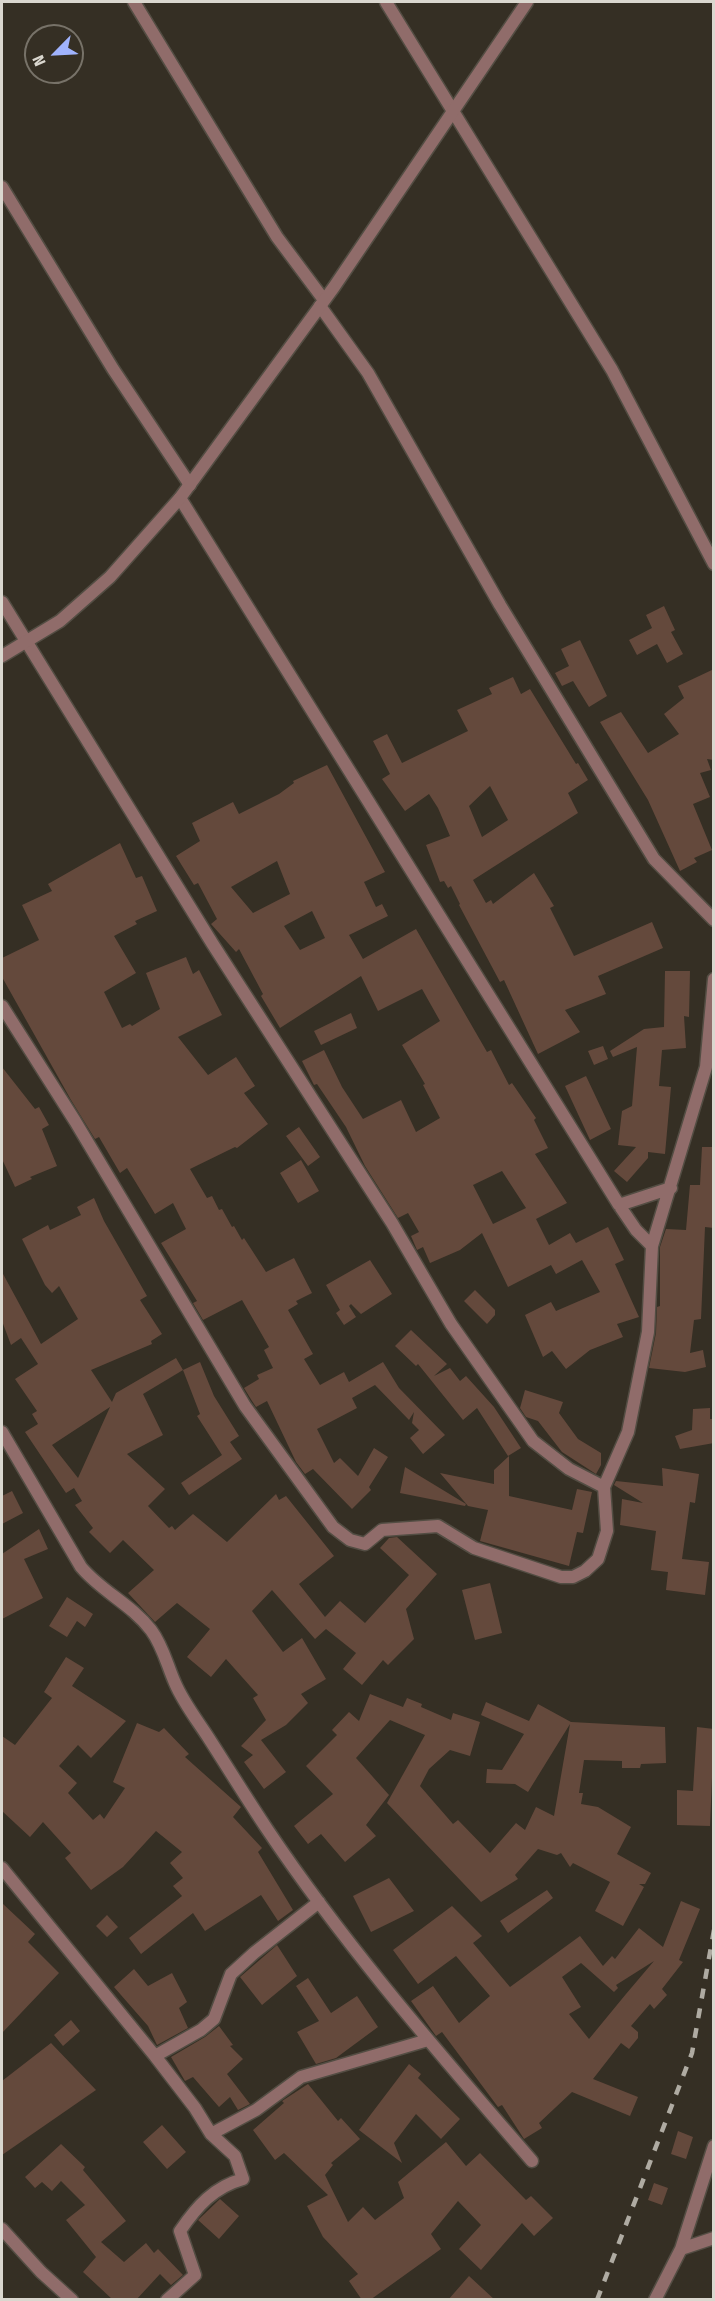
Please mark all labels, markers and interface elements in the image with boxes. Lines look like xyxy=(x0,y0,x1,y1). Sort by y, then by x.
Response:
north arrow xyxy=(24,24,84,84)
text: N xyxy=(28,52,50,69)

